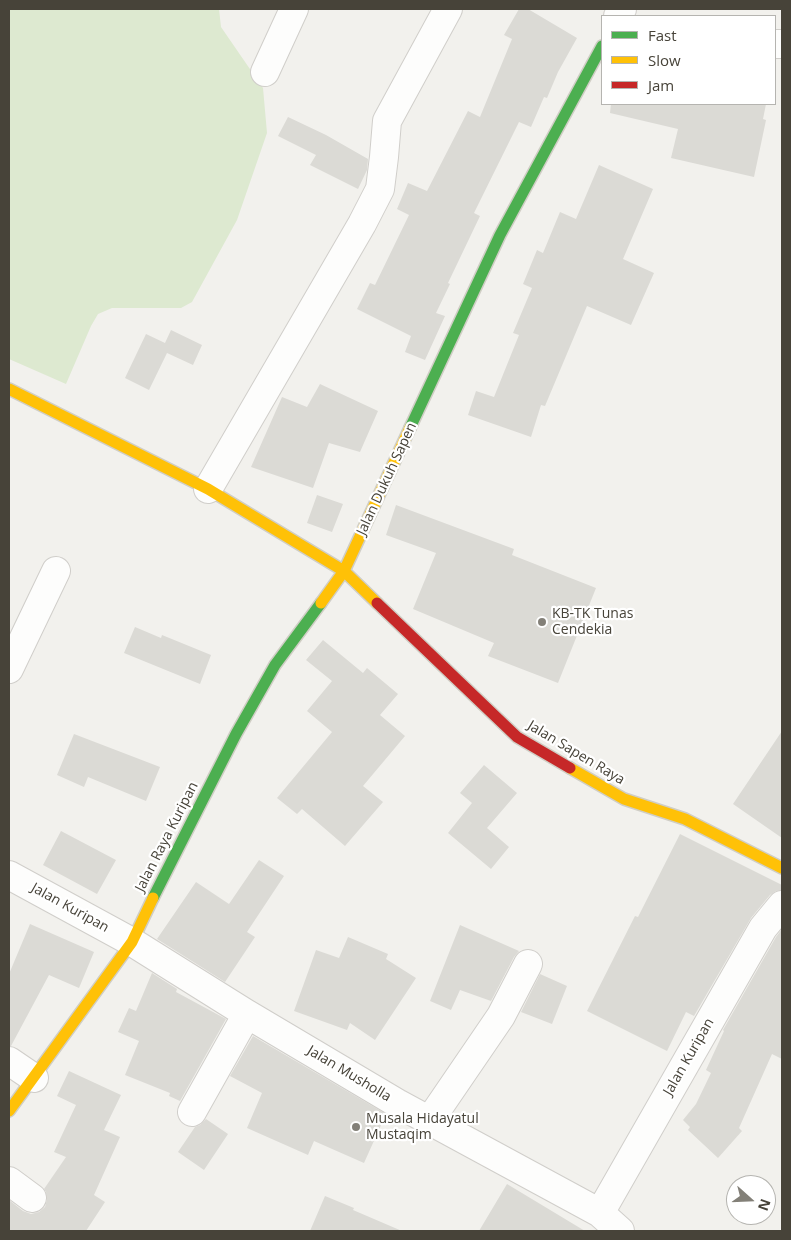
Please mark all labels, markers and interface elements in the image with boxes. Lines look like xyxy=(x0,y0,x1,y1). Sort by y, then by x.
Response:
legend xyxy=(601,15,776,105)
text: Fast xyxy=(648,25,677,45)
text: Slow xyxy=(648,50,681,70)
text: Jam xyxy=(648,75,674,95)
street label: Jalan Dukuh Sapen xyxy=(354,420,420,538)
place label: KB-TK Tunas Cendekia xyxy=(552,606,633,638)
marker: KB-TK Tunas Cendekia xyxy=(536,616,548,628)
street label: Jalan Sapen Raya xyxy=(524,717,628,789)
street label: Jalan Raya Kuripan xyxy=(132,779,202,895)
street label: Jalan Kuripan xyxy=(28,880,112,936)
street label: Jalan Kuripan xyxy=(660,1015,718,1099)
street label: Jalan Musholla xyxy=(304,1042,394,1106)
place label: Musala Hidayatul Mustaqim xyxy=(366,1111,479,1144)
marker: Musala Hidayatul Mustaqim xyxy=(350,1121,362,1133)
north arrow xyxy=(726,1175,776,1225)
text: N xyxy=(754,1196,776,1214)

